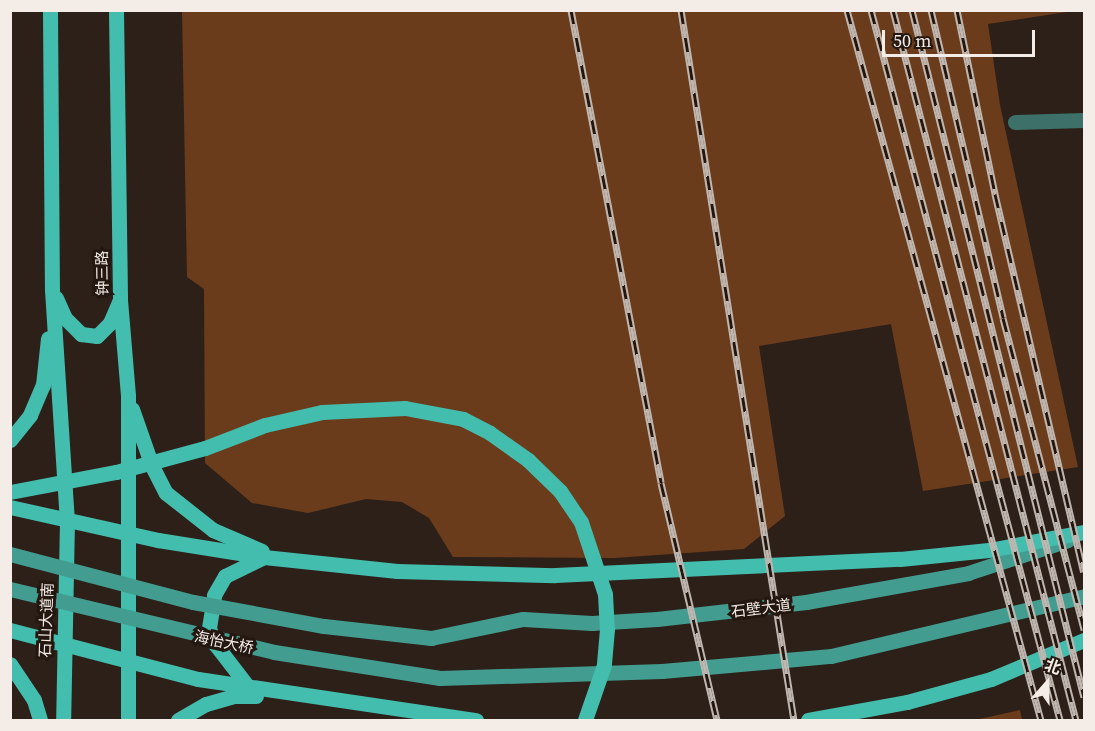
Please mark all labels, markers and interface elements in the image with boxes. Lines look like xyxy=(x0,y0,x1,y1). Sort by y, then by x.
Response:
scale bar xyxy=(885,18,1038,56)
text: 50 m xyxy=(893,28,931,53)
street label: 钟三路 xyxy=(93,250,111,296)
street label: 石山大道南 xyxy=(36,582,56,658)
street label: 石壁大道 xyxy=(730,595,792,621)
street label: 海怡大桥 xyxy=(193,627,255,657)
north arrow xyxy=(1017,653,1077,713)
text: 北 xyxy=(1042,653,1064,679)

